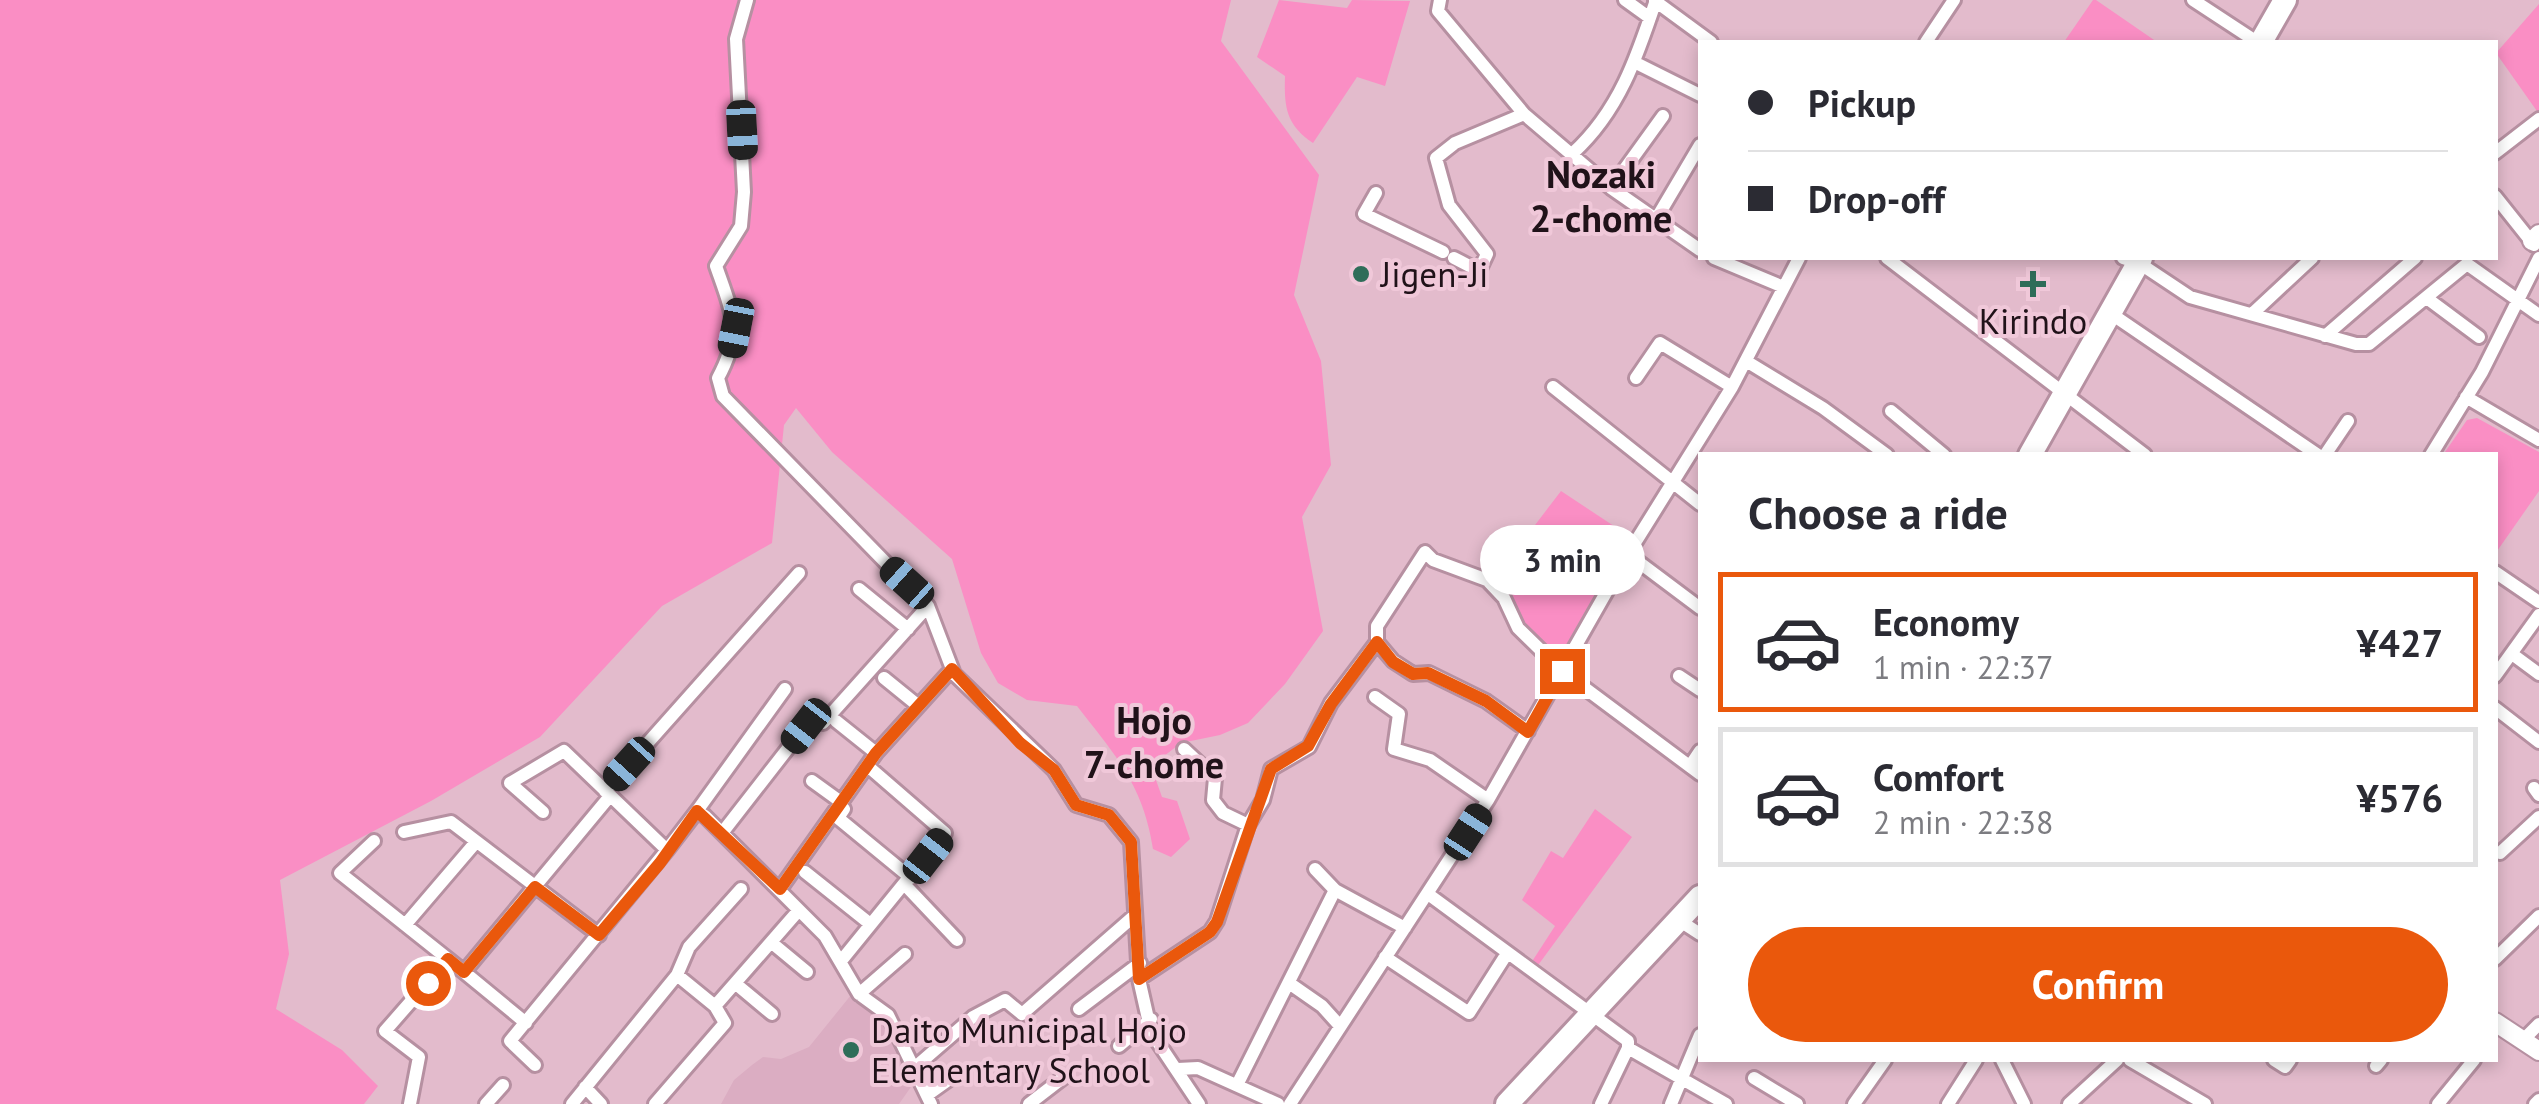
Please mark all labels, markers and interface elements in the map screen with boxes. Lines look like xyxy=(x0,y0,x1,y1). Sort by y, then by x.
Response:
text: Pickup xyxy=(1808,78,1916,127)
car xyxy=(725,99,759,161)
district label: Nozaki 2-chome xyxy=(1530,149,1672,242)
text: Drop-off xyxy=(1808,174,1945,223)
place label: Jigen-Ji xyxy=(1379,251,1488,297)
marker: Jigen-Ji xyxy=(1350,263,1372,285)
marker: Kirindo xyxy=(2022,273,2044,295)
car xyxy=(716,296,756,360)
place label: Kirindo xyxy=(1979,298,2087,344)
text: Choose a ride xyxy=(1748,483,2008,541)
callout: 3 min xyxy=(1480,526,1644,596)
text: 3 min xyxy=(1523,539,1602,581)
car xyxy=(875,552,939,614)
icon: car xyxy=(1753,597,1843,687)
text: Economy xyxy=(1873,597,2019,646)
text: ¥427 xyxy=(2357,618,2443,667)
text: 1 min · 22:37 xyxy=(1873,646,2053,688)
route end xyxy=(1540,649,1585,694)
car xyxy=(776,693,836,759)
district label: Hojo 7-chome xyxy=(1084,695,1224,788)
car xyxy=(598,732,660,796)
icon: car xyxy=(1753,752,1843,842)
text: Comfort xyxy=(1873,752,2004,801)
text: ¥576 xyxy=(2357,773,2443,822)
car xyxy=(1439,799,1497,865)
text: 2 min · 22:38 xyxy=(1873,801,2053,843)
car xyxy=(898,823,958,889)
button: Confirm xyxy=(1748,927,2448,1042)
route start xyxy=(406,961,451,1006)
place label: Daito Municipal Hojo Elementary School xyxy=(871,1007,1187,1093)
marker: Daito Municipal Hojo Elementary School xyxy=(840,1039,862,1061)

